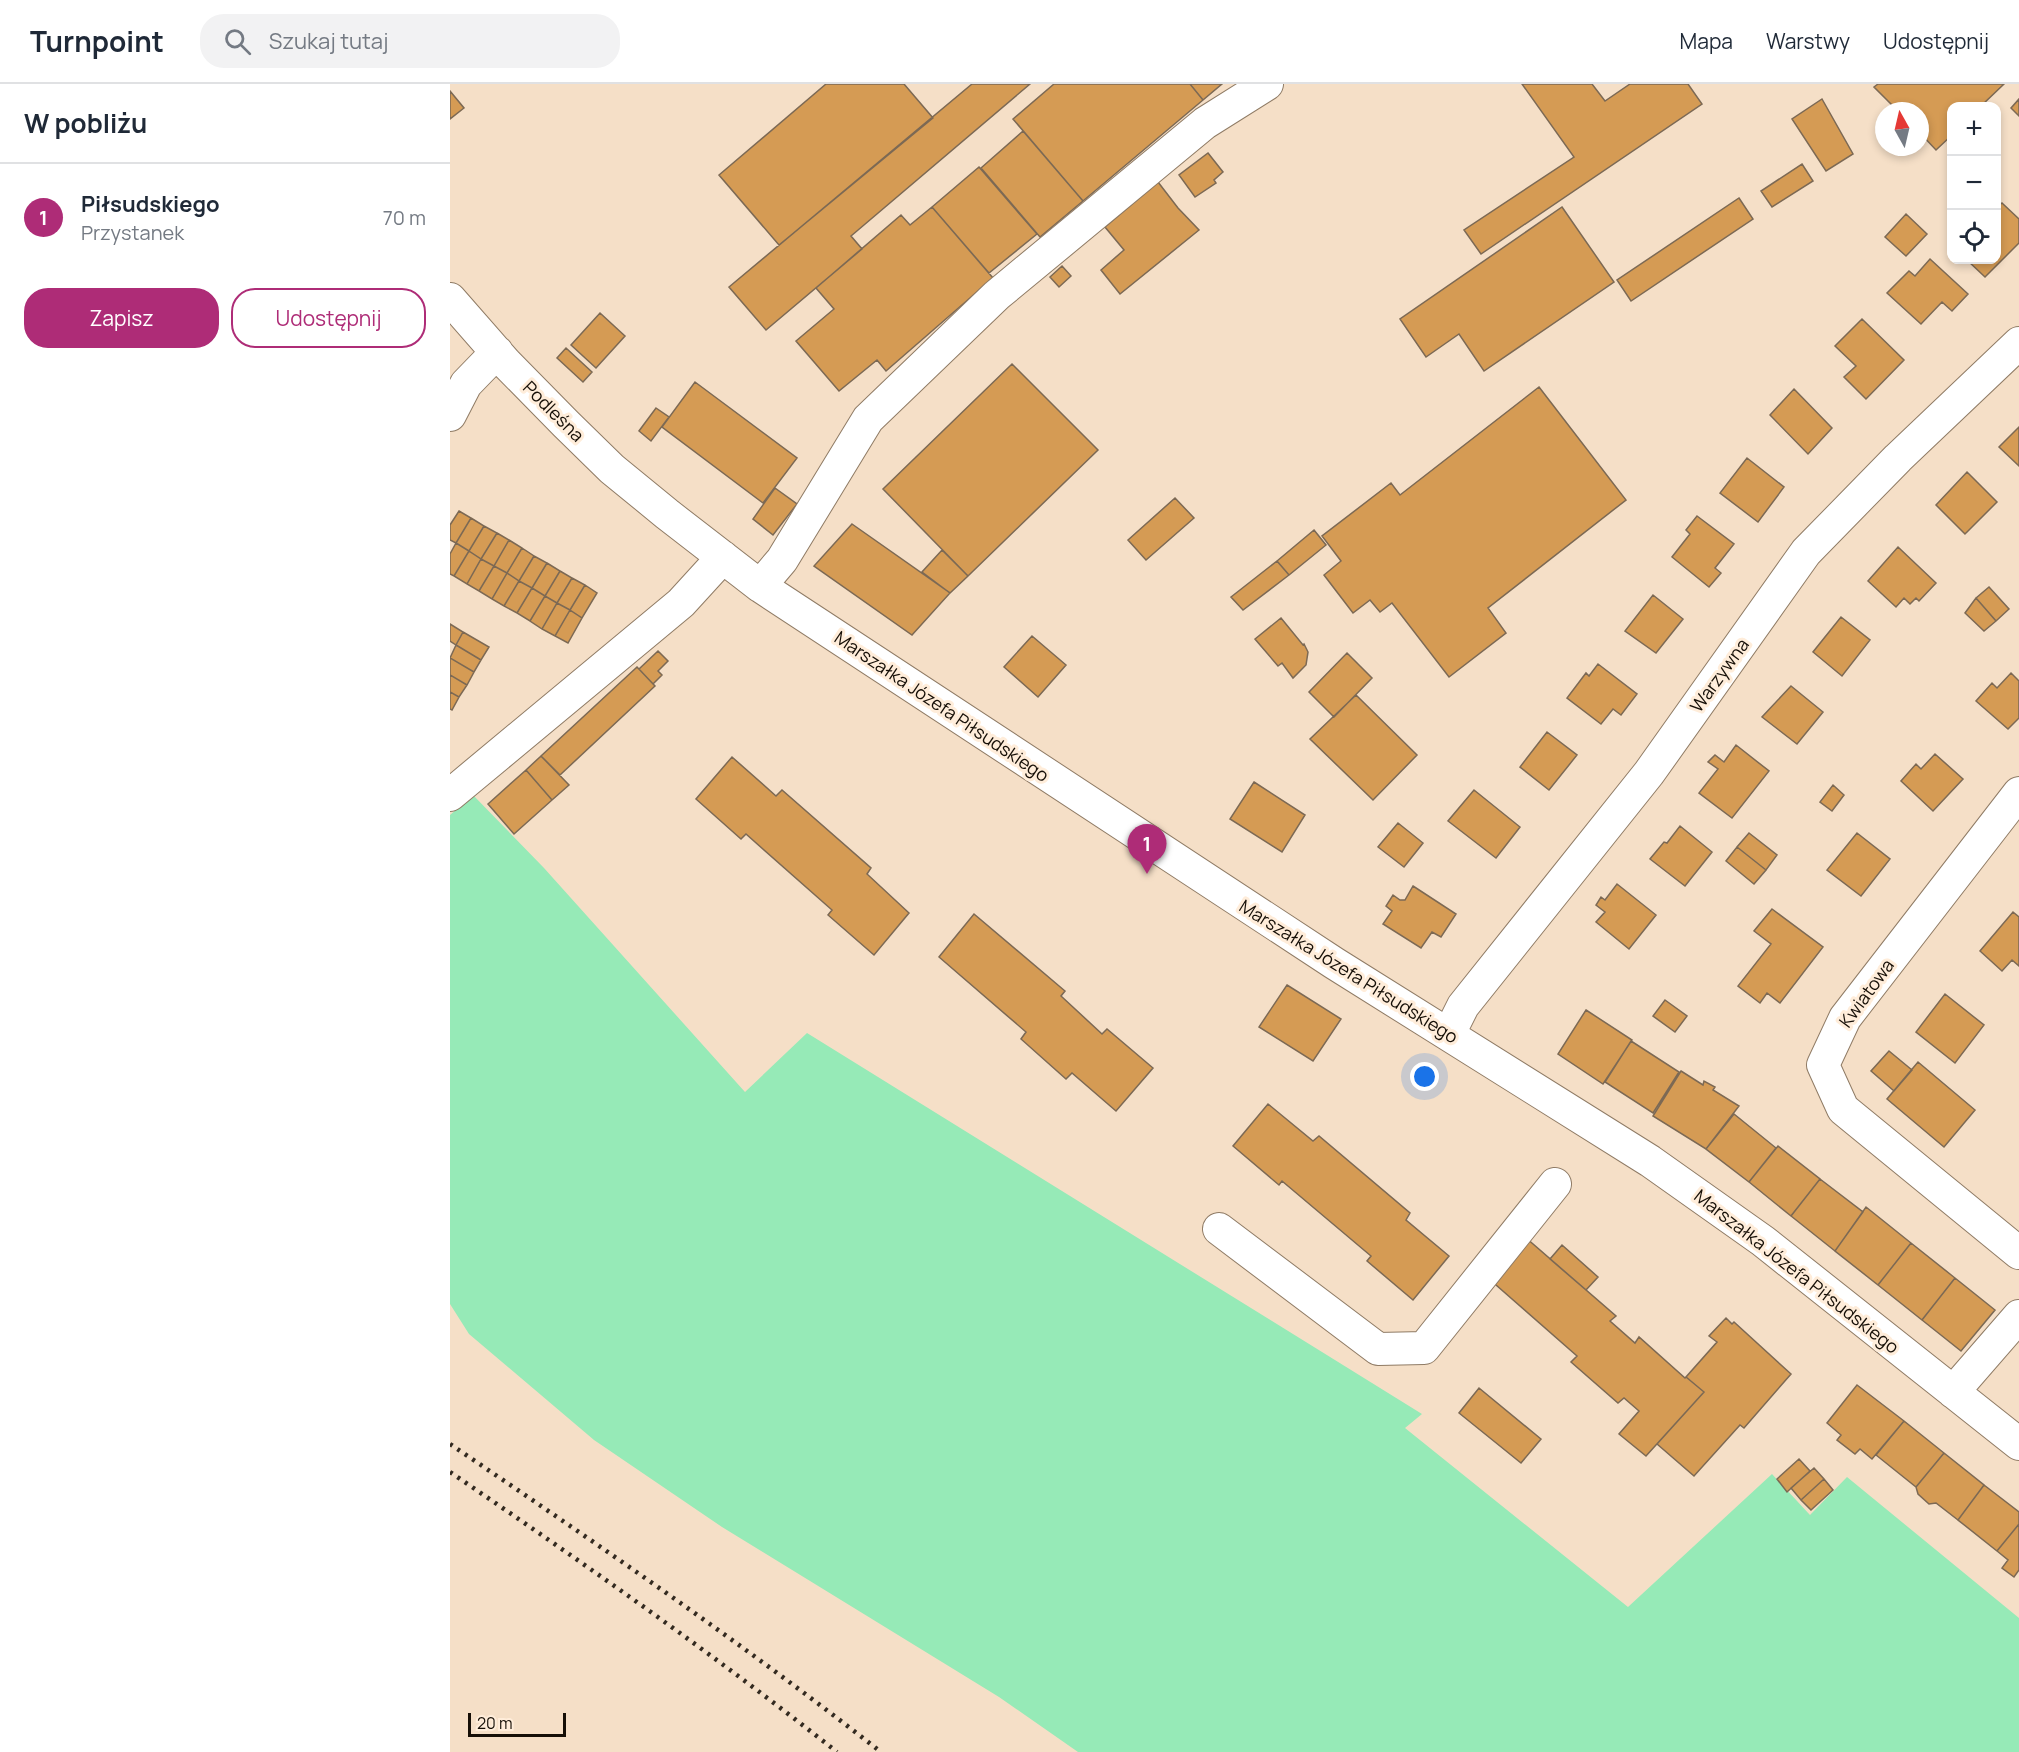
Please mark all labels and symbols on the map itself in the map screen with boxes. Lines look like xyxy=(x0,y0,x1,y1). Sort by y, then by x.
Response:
north arrow xyxy=(1875,102,1929,156)
street label: Podleśna xyxy=(518,375,590,447)
street label: Marszałka Józefa Piłsudskiego xyxy=(830,625,1054,787)
street label: Warzywna xyxy=(1684,633,1754,717)
pin: 1 xyxy=(1128,824,1166,874)
street label: Marszałka Józefa Piłsudskiego xyxy=(1235,894,1463,1048)
street label: Kwiatowa xyxy=(1833,954,1899,1032)
your location xyxy=(1410,1062,1439,1091)
street label: Marszałka Józefa Piłsudskiego xyxy=(1690,1183,1904,1359)
scale bar xyxy=(468,1710,566,1738)

